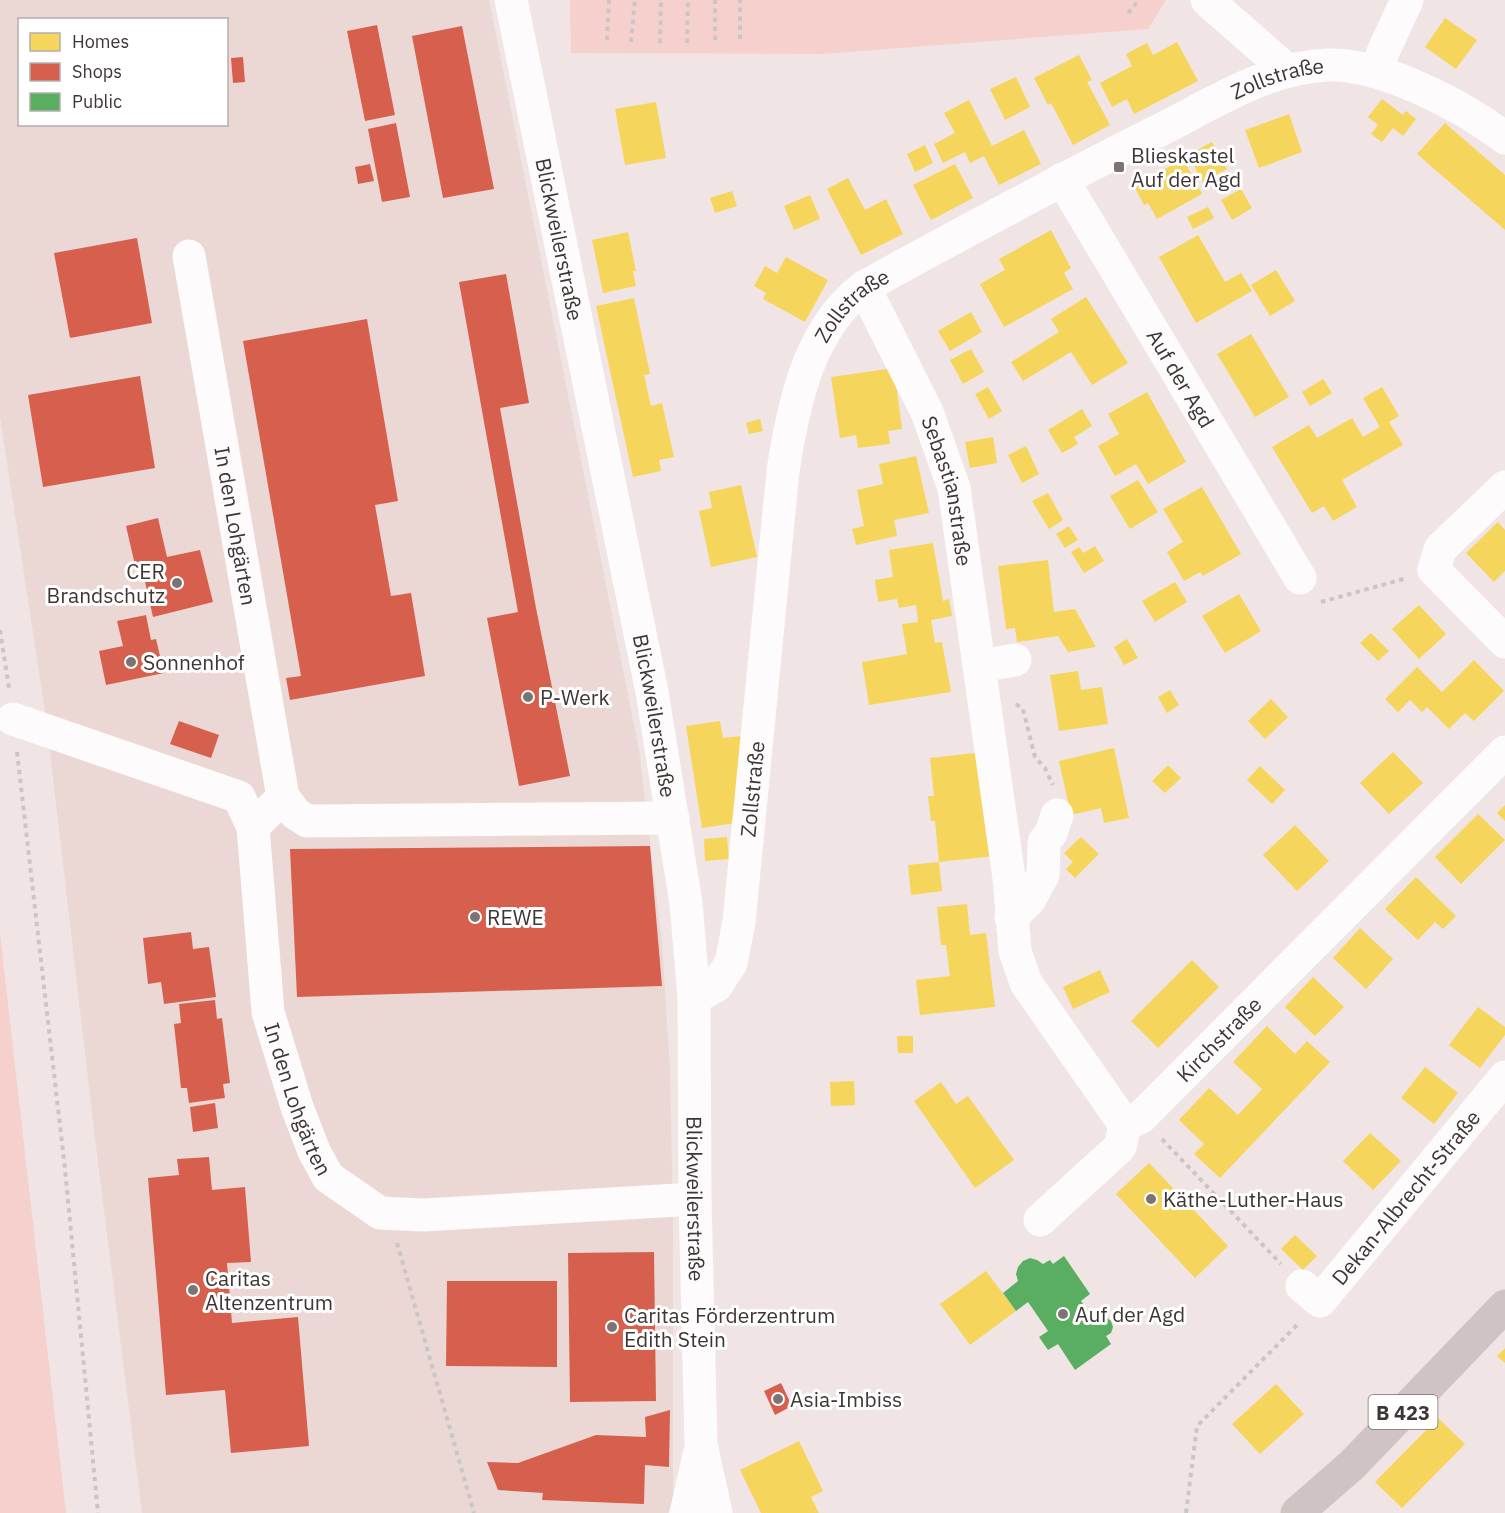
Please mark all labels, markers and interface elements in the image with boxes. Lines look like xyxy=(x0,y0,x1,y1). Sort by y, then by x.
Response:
legend xyxy=(18,18,228,126)
text: Homes xyxy=(72,30,129,53)
street label: Zollstraße xyxy=(1226,51,1325,105)
text: Shops xyxy=(72,60,122,83)
text: Public xyxy=(72,90,122,113)
place label: Blieskastel Auf der Agd xyxy=(1131,141,1241,193)
street label: Blickweilerstraße xyxy=(529,155,590,323)
marker: Blieskastel Auf der Agd xyxy=(1112,160,1126,174)
street label: Zollstraße xyxy=(807,262,894,347)
street label: Auf der Agd xyxy=(1141,324,1221,433)
street label: Sebastianstraße xyxy=(915,412,979,568)
street label: In den Lohgärten xyxy=(208,444,263,608)
place label: CER Brandschutz xyxy=(47,557,165,609)
marker: CER Brandschutz xyxy=(170,576,184,590)
street label: Blickweilerstraße xyxy=(627,631,683,799)
place label: Sonnenhof xyxy=(143,648,245,676)
marker: Sonnenhof xyxy=(124,655,138,669)
place label: P-Werk xyxy=(540,683,610,711)
marker: P-Werk xyxy=(521,690,535,704)
street label: Zollstraße xyxy=(733,740,771,838)
place label: REWE xyxy=(487,903,544,931)
marker: REWE xyxy=(468,910,482,924)
street label: Kirchstraße xyxy=(1170,990,1268,1088)
street label: In den Lohgärten xyxy=(258,1019,339,1180)
street label: Dekan-Albrecht-Straße xyxy=(1325,1104,1486,1291)
street label: Blickweilerstraße xyxy=(681,1116,711,1282)
place label: Käthe-Luther-Haus xyxy=(1163,1185,1344,1213)
marker: Käthe-Luther-Haus xyxy=(1144,1192,1158,1206)
place label: Caritas Altenzentrum xyxy=(205,1264,333,1316)
marker: Caritas Altenzentrum xyxy=(186,1283,200,1297)
place label: Auf der Agd xyxy=(1075,1300,1185,1328)
place label: Caritas Förderzentrum Edith Stein xyxy=(624,1301,835,1353)
marker: Auf der Agd xyxy=(1056,1307,1070,1321)
marker: Caritas Förderzentrum Edith Stein xyxy=(605,1320,619,1334)
place label: Asia-Imbiss xyxy=(790,1385,902,1413)
marker: Asia-Imbiss xyxy=(771,1392,785,1406)
road number: B 423 xyxy=(1368,1395,1438,1429)

